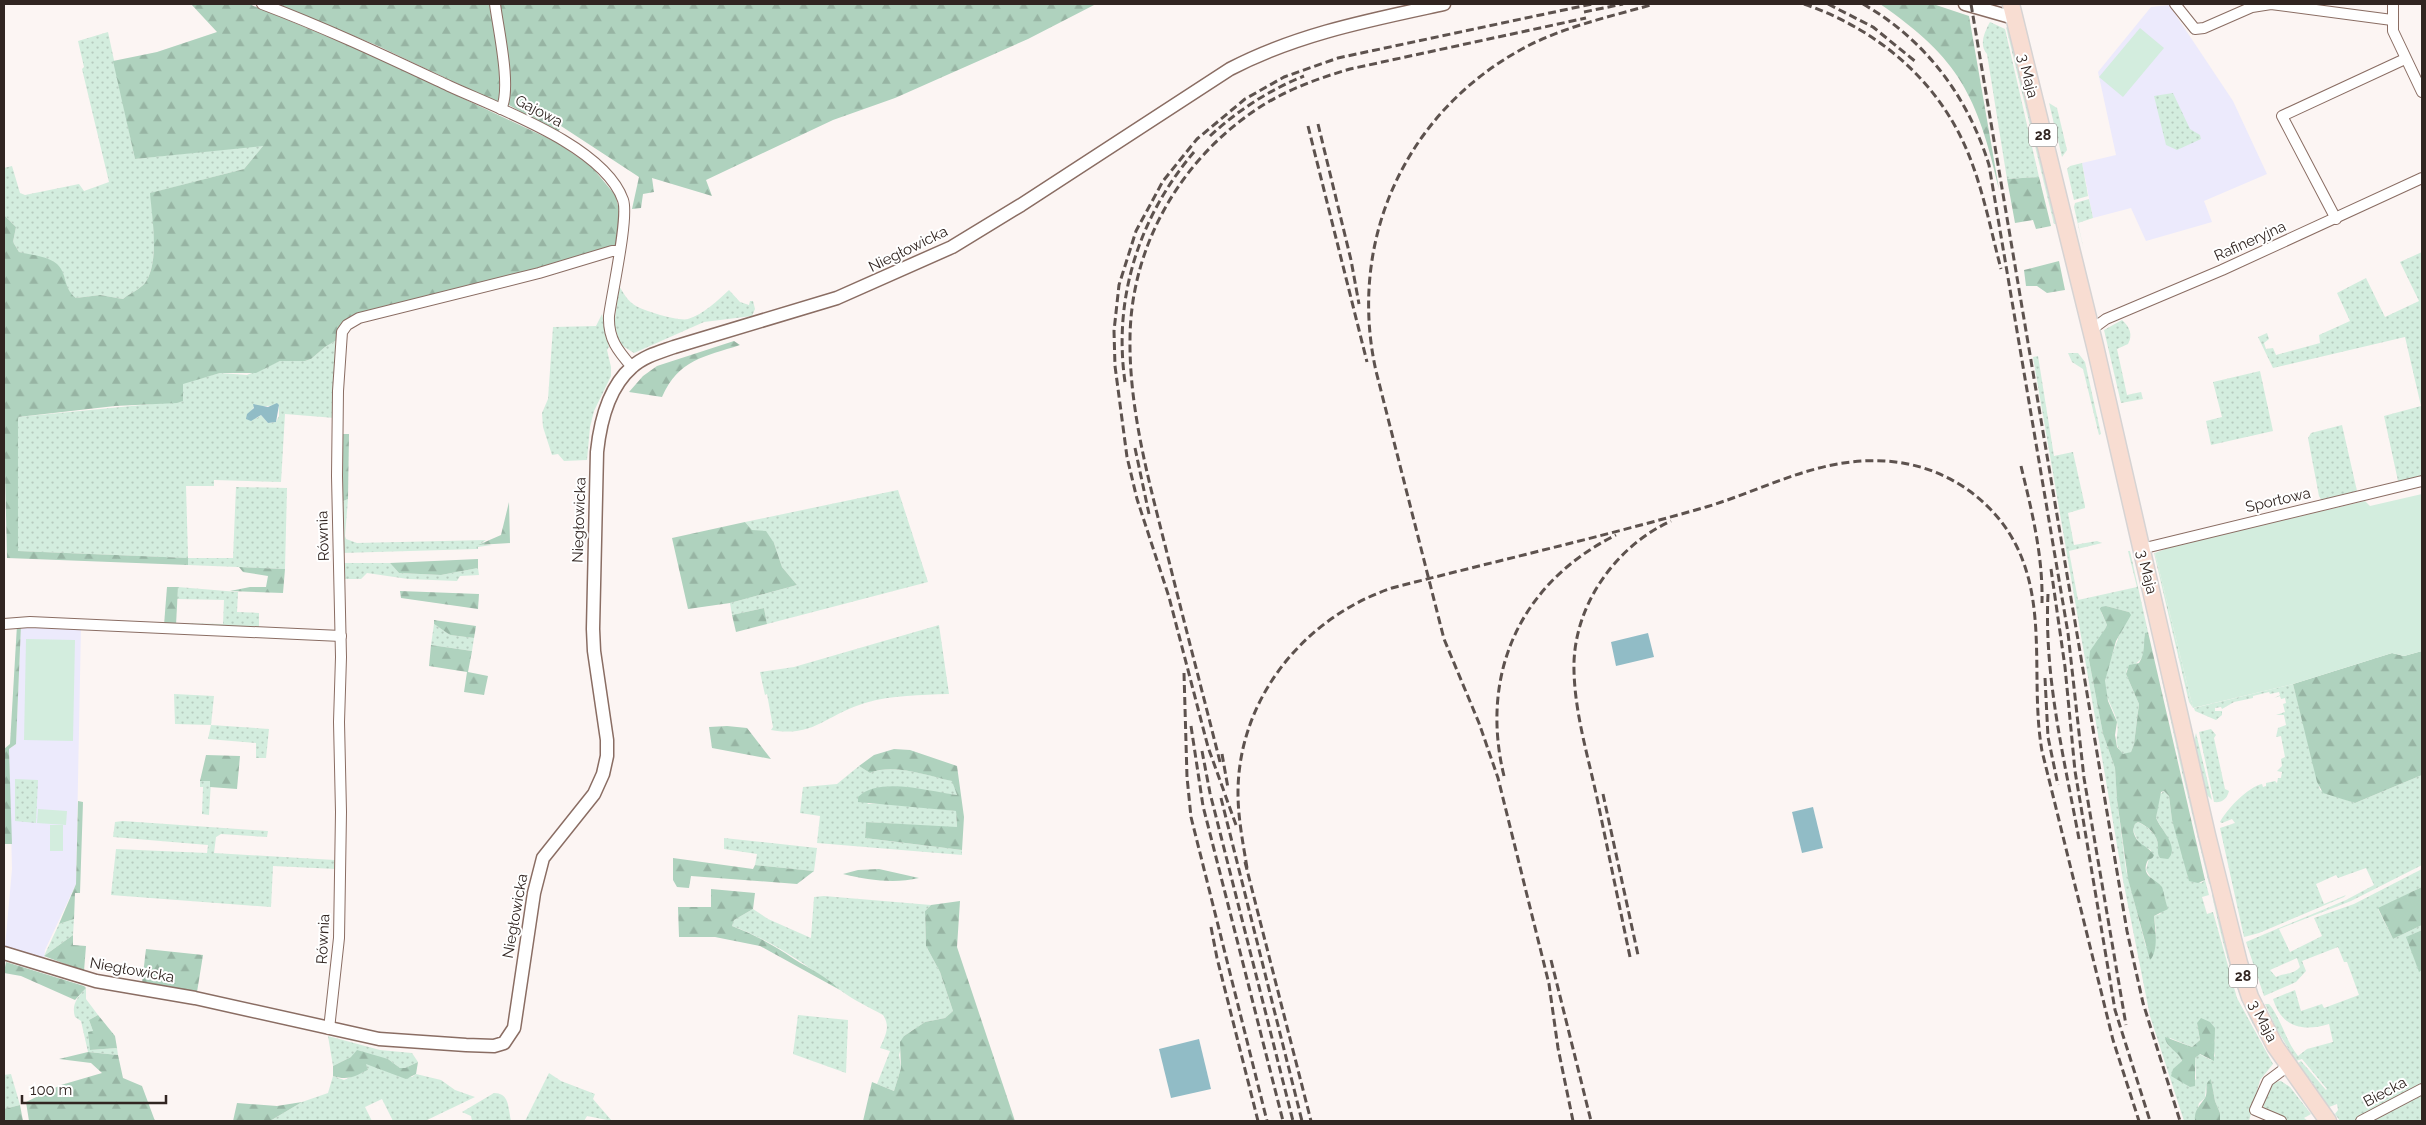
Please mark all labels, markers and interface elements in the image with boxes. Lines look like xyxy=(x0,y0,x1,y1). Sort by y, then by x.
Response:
street label: 3 Maja xyxy=(2014,52,2042,100)
street label: Gajowa xyxy=(512,91,566,131)
road number: 28 xyxy=(2029,124,2057,146)
street label: Rafineryjna xyxy=(2211,217,2289,265)
street label: Niegłowicka xyxy=(866,222,950,276)
street label: Niegłowicka xyxy=(569,477,589,563)
street label: Sportowa xyxy=(2244,484,2312,516)
street label: Równia xyxy=(313,510,333,562)
street label: 3 Maja xyxy=(2133,548,2161,596)
street label: Niegłowicka xyxy=(499,872,531,960)
street label: Równia xyxy=(313,913,333,965)
street label: Niegłowicka xyxy=(88,954,176,986)
road number: 28 xyxy=(2229,964,2257,988)
street label: 3 Maja xyxy=(2245,997,2281,1045)
scale bar xyxy=(22,1072,166,1104)
street label: Biecka xyxy=(2360,1073,2410,1111)
text: 100 m xyxy=(30,1081,72,1099)

